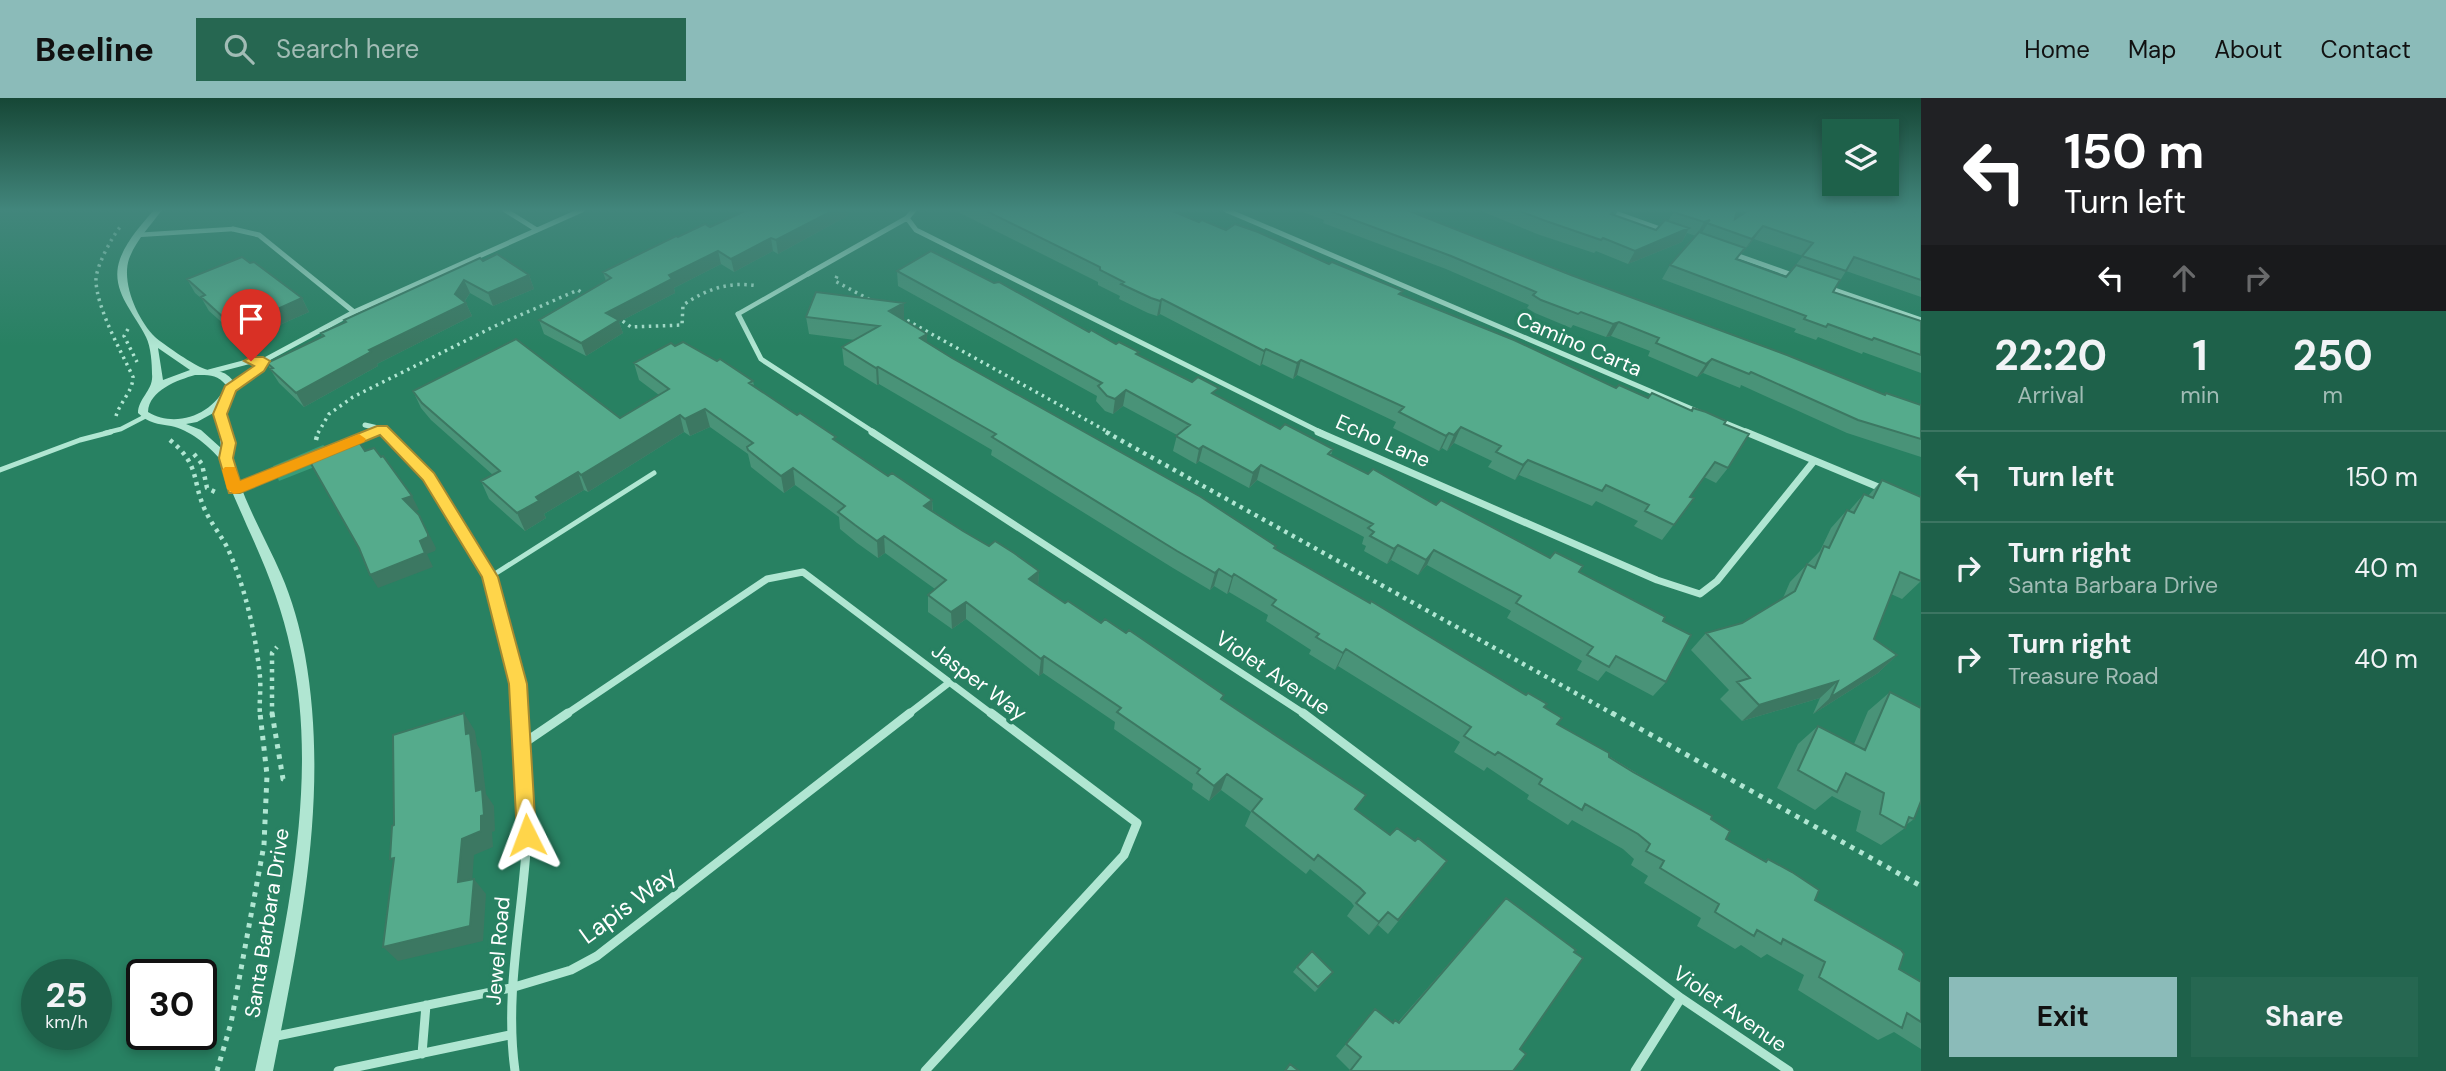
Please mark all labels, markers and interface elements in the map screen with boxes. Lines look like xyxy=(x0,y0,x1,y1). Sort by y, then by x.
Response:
search box xyxy=(196,18,686,81)
text: Beeline xyxy=(35,28,154,71)
icon: search xyxy=(220,30,258,68)
text: Search here xyxy=(276,32,419,66)
text: Home xyxy=(2024,34,2090,65)
text: Map xyxy=(2128,34,2176,65)
text: About xyxy=(2214,34,2283,65)
text: Contact xyxy=(2321,34,2411,65)
map controls xyxy=(1822,119,1899,196)
button: layers xyxy=(1822,119,1899,196)
text: 150 m xyxy=(2064,119,2204,183)
icon: left xyxy=(1949,126,2040,217)
text: Turn left xyxy=(2064,181,2186,223)
icon: left xyxy=(2092,259,2130,297)
icon: ahead xyxy=(2165,259,2203,297)
icon: right xyxy=(2238,259,2276,297)
pin xyxy=(221,289,281,361)
icon: arrive xyxy=(232,300,270,338)
street label: Camino Carta xyxy=(1512,305,1646,383)
text: 22:20 xyxy=(1994,328,2107,383)
text: 1 xyxy=(2192,328,2208,383)
text: 250 xyxy=(2293,328,2373,383)
text: Arrival xyxy=(2017,380,2084,410)
text: min xyxy=(2180,380,2220,410)
text: m xyxy=(2323,380,2343,410)
street label: Echo Lane xyxy=(1331,408,1435,474)
icon: left xyxy=(1949,458,1987,496)
text: Turn left xyxy=(2008,460,2115,494)
text: 150 m xyxy=(2346,460,2418,494)
text: Turn right xyxy=(2008,536,2132,570)
icon: right xyxy=(1949,549,1987,587)
text: 40 m xyxy=(2354,551,2418,585)
text: Santa Barbara Drive xyxy=(2008,570,2218,600)
street label: Violet Avenue xyxy=(1210,624,1336,722)
text: Turn right xyxy=(2008,627,2132,661)
street label: Jasper Way xyxy=(925,637,1033,727)
icon: right xyxy=(1949,640,1987,678)
text: 40 m xyxy=(2354,642,2418,676)
text: Treasure Road xyxy=(2008,661,2159,691)
position arrow xyxy=(490,798,564,872)
street label: Santa Barbara Drive xyxy=(238,826,296,1020)
street label: Lapis Way xyxy=(573,859,683,950)
street label: Jewel Road xyxy=(479,896,517,1006)
speed limit sign: 30 xyxy=(126,959,217,1050)
street label: Violet Avenue xyxy=(1668,959,1793,1059)
text: 25 xyxy=(46,972,87,1018)
button: Exit xyxy=(1949,977,2177,1057)
button: Share xyxy=(2191,977,2418,1057)
text: km/h xyxy=(45,1010,88,1034)

